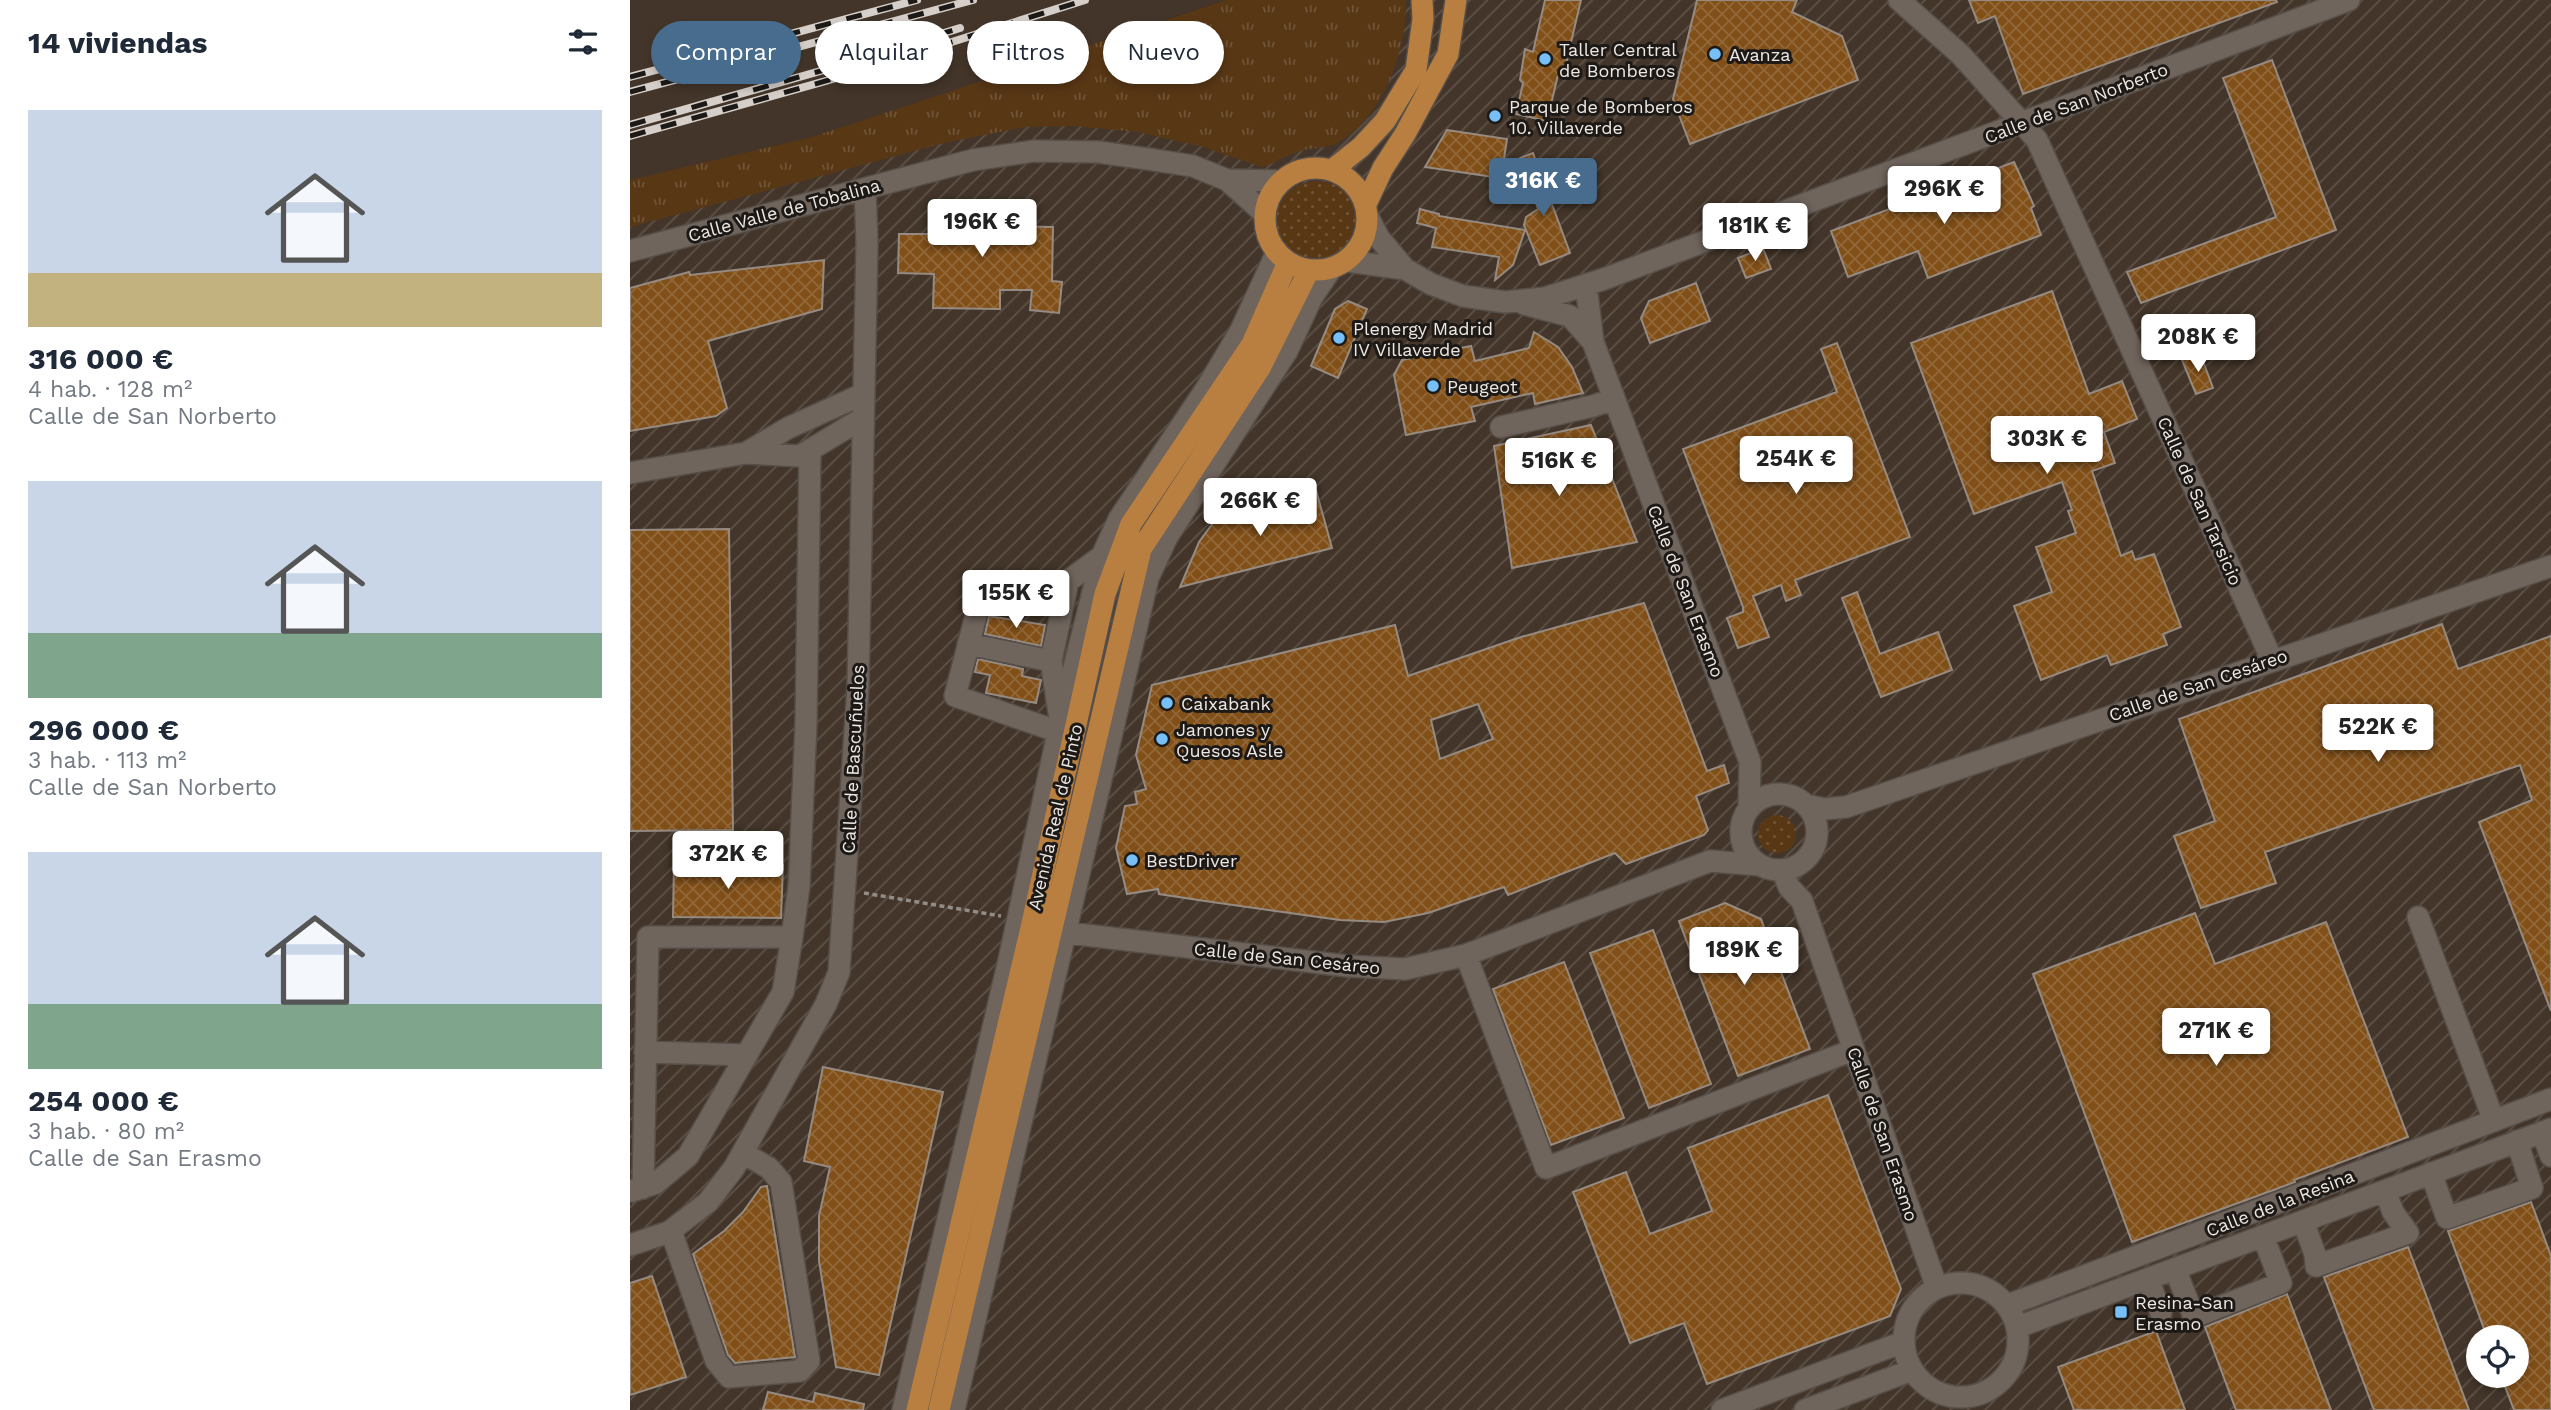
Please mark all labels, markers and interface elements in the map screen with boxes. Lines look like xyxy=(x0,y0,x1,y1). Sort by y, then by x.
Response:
chip: Comprar xyxy=(651,21,801,84)
chip: Alquilar xyxy=(815,21,953,84)
chip: Filtros xyxy=(967,21,1089,84)
chip: Nuevo xyxy=(1103,21,1224,84)
icon: filters xyxy=(564,23,602,61)
text: 14 viviendas xyxy=(28,25,208,60)
place label: Taller Central de Bomberos xyxy=(1559,39,1677,81)
place label: Avanza xyxy=(1729,44,1791,65)
marker: Avanza xyxy=(1707,46,1723,62)
marker: Taller Central de Bomberos xyxy=(1537,51,1553,67)
street label: Calle de San Norberto xyxy=(1981,58,2171,148)
place label: Parque de Bomberos 10. Villaverde xyxy=(1509,96,1693,138)
marker: Parque de Bomberos 10. Villaverde xyxy=(1487,108,1503,124)
icon: home xyxy=(252,155,378,281)
pin: 316K € xyxy=(1486,158,1600,218)
pin: 296K € xyxy=(1887,166,2001,226)
text: 316K € xyxy=(1505,167,1581,194)
street label: Calle Valle de Tobalina xyxy=(686,174,882,246)
text: 296K € xyxy=(1904,175,1984,202)
pin: 196K € xyxy=(925,200,1039,259)
pin: 181K € xyxy=(1698,204,1812,263)
text: 196K € xyxy=(944,208,1020,235)
text: 181K € xyxy=(1719,212,1791,239)
pin: 208K € xyxy=(2141,314,2255,374)
place label: Plenergy Madrid IV Villaverde xyxy=(1353,318,1493,360)
text: 208K € xyxy=(2157,323,2239,350)
marker: Plenergy Madrid IV Villaverde xyxy=(1331,330,1347,346)
text: 316 000 € xyxy=(28,341,173,376)
text: 4 hab. · 128 m² xyxy=(28,376,192,403)
place label: Peugeot xyxy=(1447,376,1518,397)
marker: Peugeot xyxy=(1425,378,1441,394)
text: Calle de San Norberto xyxy=(28,403,277,430)
street label: Calle de San Tarsicio xyxy=(2153,413,2247,589)
pin: 303K € xyxy=(1990,416,2104,476)
text: 303K € xyxy=(2007,425,2087,452)
pin: 254K € xyxy=(1739,436,1853,496)
pin: 516K € xyxy=(1502,438,1616,498)
text: 254K € xyxy=(1756,445,1836,472)
text: 516K € xyxy=(1521,447,1597,474)
pin: 266K € xyxy=(1203,478,1317,538)
text: 266K € xyxy=(1220,487,1300,514)
street label: Calle de San Erasmo xyxy=(1643,502,1729,680)
icon: home xyxy=(252,526,378,652)
pin: 155K € xyxy=(959,570,1073,630)
text: 155K € xyxy=(978,579,1054,606)
street label: Calle de San Cesáreo xyxy=(2106,645,2290,725)
street label: Calle de Bascuñuelos xyxy=(838,664,868,854)
place label: Caixabank xyxy=(1181,693,1271,714)
marker: Caixabank xyxy=(1159,695,1175,711)
pin: 522K € xyxy=(2321,704,2435,764)
text: 296 000 € xyxy=(28,712,179,747)
text: 522K € xyxy=(2338,713,2418,740)
place label: Jamones y Quesos Asle xyxy=(1176,719,1283,761)
street label: Avenida Real de Pinto xyxy=(1023,722,1087,912)
marker: Jamones y Quesos Asle xyxy=(1154,731,1170,747)
text: 3 hab. · 113 m² xyxy=(28,747,187,774)
text: Calle de San Norberto xyxy=(28,774,277,801)
pin: 372K € xyxy=(671,832,785,891)
text: 372K € xyxy=(688,840,768,867)
place label: BestDriver xyxy=(1146,850,1237,871)
marker: BestDriver xyxy=(1124,852,1140,868)
icon: home xyxy=(252,897,378,1023)
pin: 189K € xyxy=(1687,928,1801,987)
text: 189K € xyxy=(1705,936,1783,963)
street label: Calle de San Cesáreo xyxy=(1193,938,1381,978)
pin: 271K € xyxy=(2159,1009,2273,1068)
text: 271K € xyxy=(2178,1017,2254,1044)
street label: Calle de San Erasmo xyxy=(1843,1044,1923,1224)
text: 254 000 € xyxy=(28,1083,179,1118)
text: 3 hab. · 80 m² xyxy=(28,1118,184,1145)
text: Calle de San Erasmo xyxy=(28,1145,262,1172)
street label: Calle de la Resina xyxy=(2203,1165,2357,1241)
place label: Resina-San Erasmo xyxy=(2135,1292,2234,1334)
marker: Resina-San Erasmo xyxy=(2113,1304,2129,1320)
map controls xyxy=(2466,1325,2529,1388)
button: locate xyxy=(2466,1325,2529,1388)

